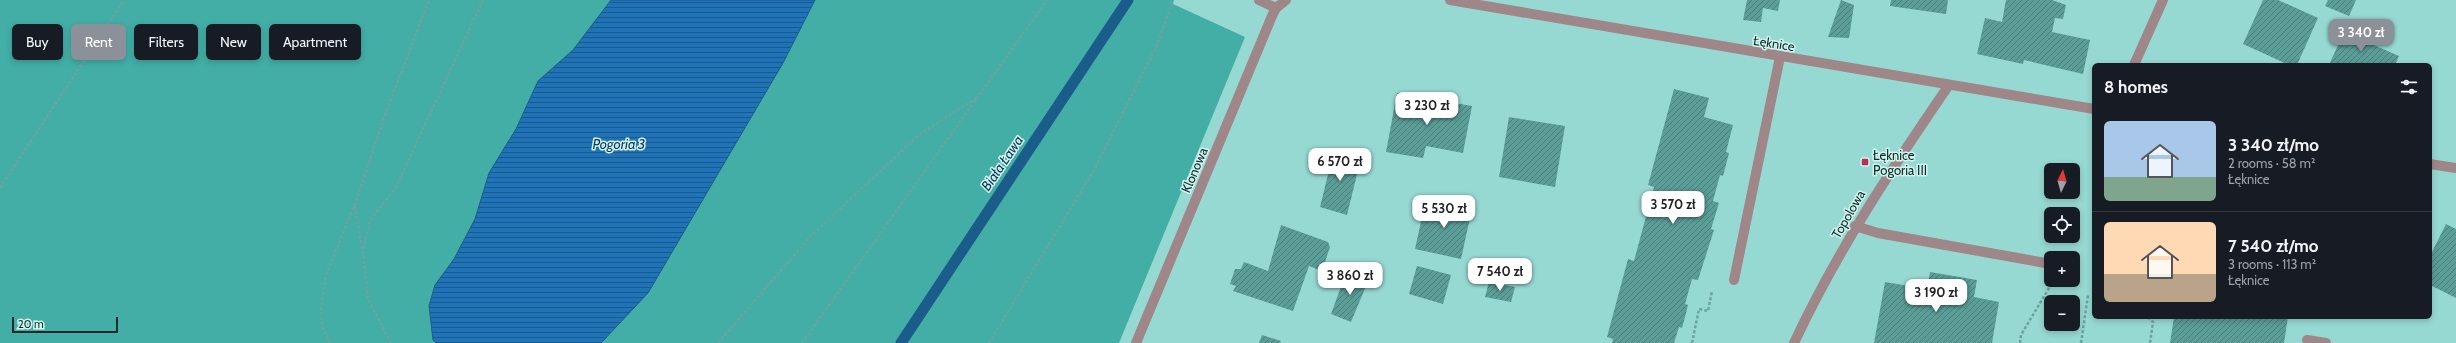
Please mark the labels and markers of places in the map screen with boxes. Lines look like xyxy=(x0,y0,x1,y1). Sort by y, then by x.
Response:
pin: 3 340 zł xyxy=(2320,19,2402,53)
pin: 3 230 zł xyxy=(1386,92,1468,126)
place label: Łęknice Pogoria III xyxy=(1873,147,1927,178)
pin: 6 570 zł xyxy=(1299,148,1381,182)
marker: Łęknice Pogoria III xyxy=(1860,157,1870,167)
pin: 3 570 zł xyxy=(1632,191,1714,225)
pin: 5 530 zł xyxy=(1403,195,1485,229)
pin: 7 540 zł xyxy=(1459,258,1541,292)
pin: 3 860 zł xyxy=(1309,262,1391,296)
pin: 3 190 zł xyxy=(1895,279,1977,313)

